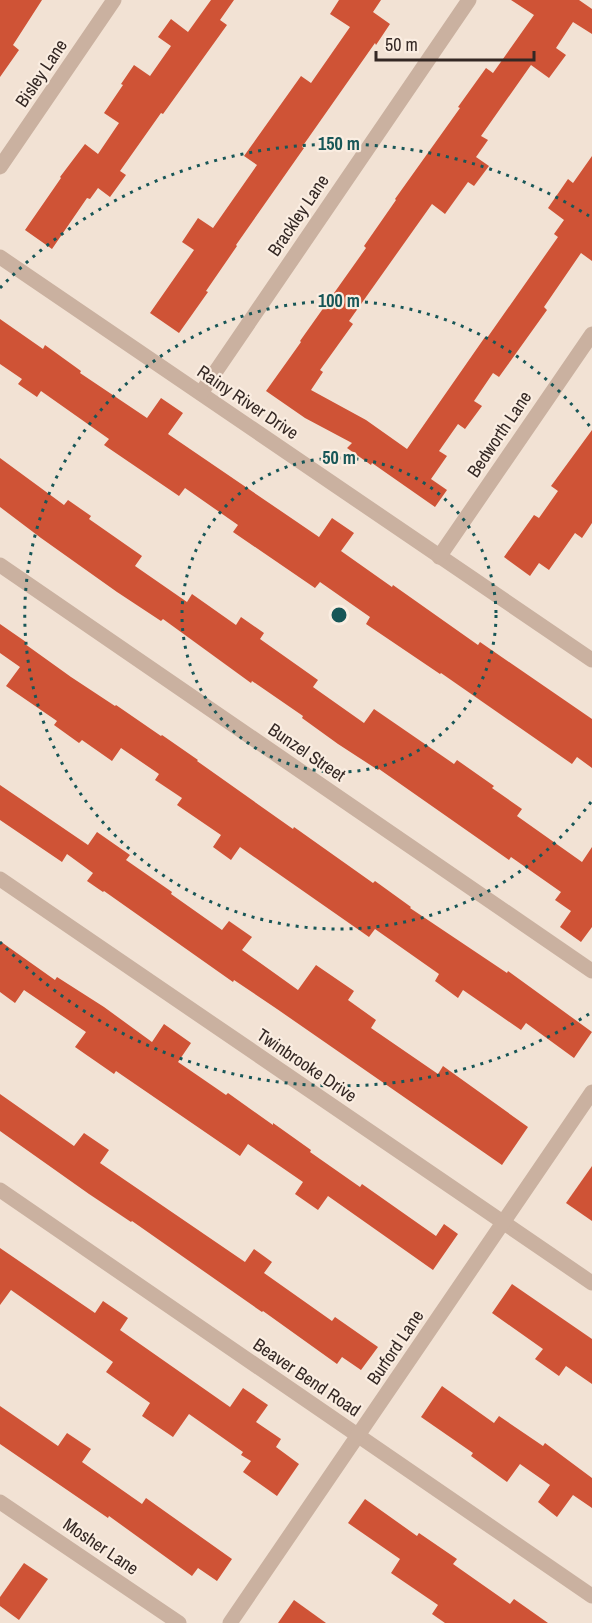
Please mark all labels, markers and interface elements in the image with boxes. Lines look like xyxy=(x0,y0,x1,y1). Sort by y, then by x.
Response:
scale bar xyxy=(376,24,534,62)
text: 50 m xyxy=(385,32,418,57)
street label: Bisley Lane xyxy=(9,34,73,112)
text: 150 m xyxy=(318,131,360,156)
street label: Brackley Lane xyxy=(261,169,335,261)
text: 100 m xyxy=(318,288,360,313)
street label: Rainy River Drive xyxy=(192,359,304,445)
street label: Bedworth Lane xyxy=(461,386,537,482)
text: 50 m xyxy=(322,445,356,470)
centre of rings xyxy=(329,605,349,625)
street label: Bunzel Street xyxy=(263,717,351,787)
street label: Twinbrooke Drive xyxy=(252,1022,362,1108)
street label: Burford Lane xyxy=(361,1305,429,1389)
street label: Beaver Bend Road xyxy=(248,1332,366,1422)
street label: Mosher Lane xyxy=(58,1512,144,1580)

